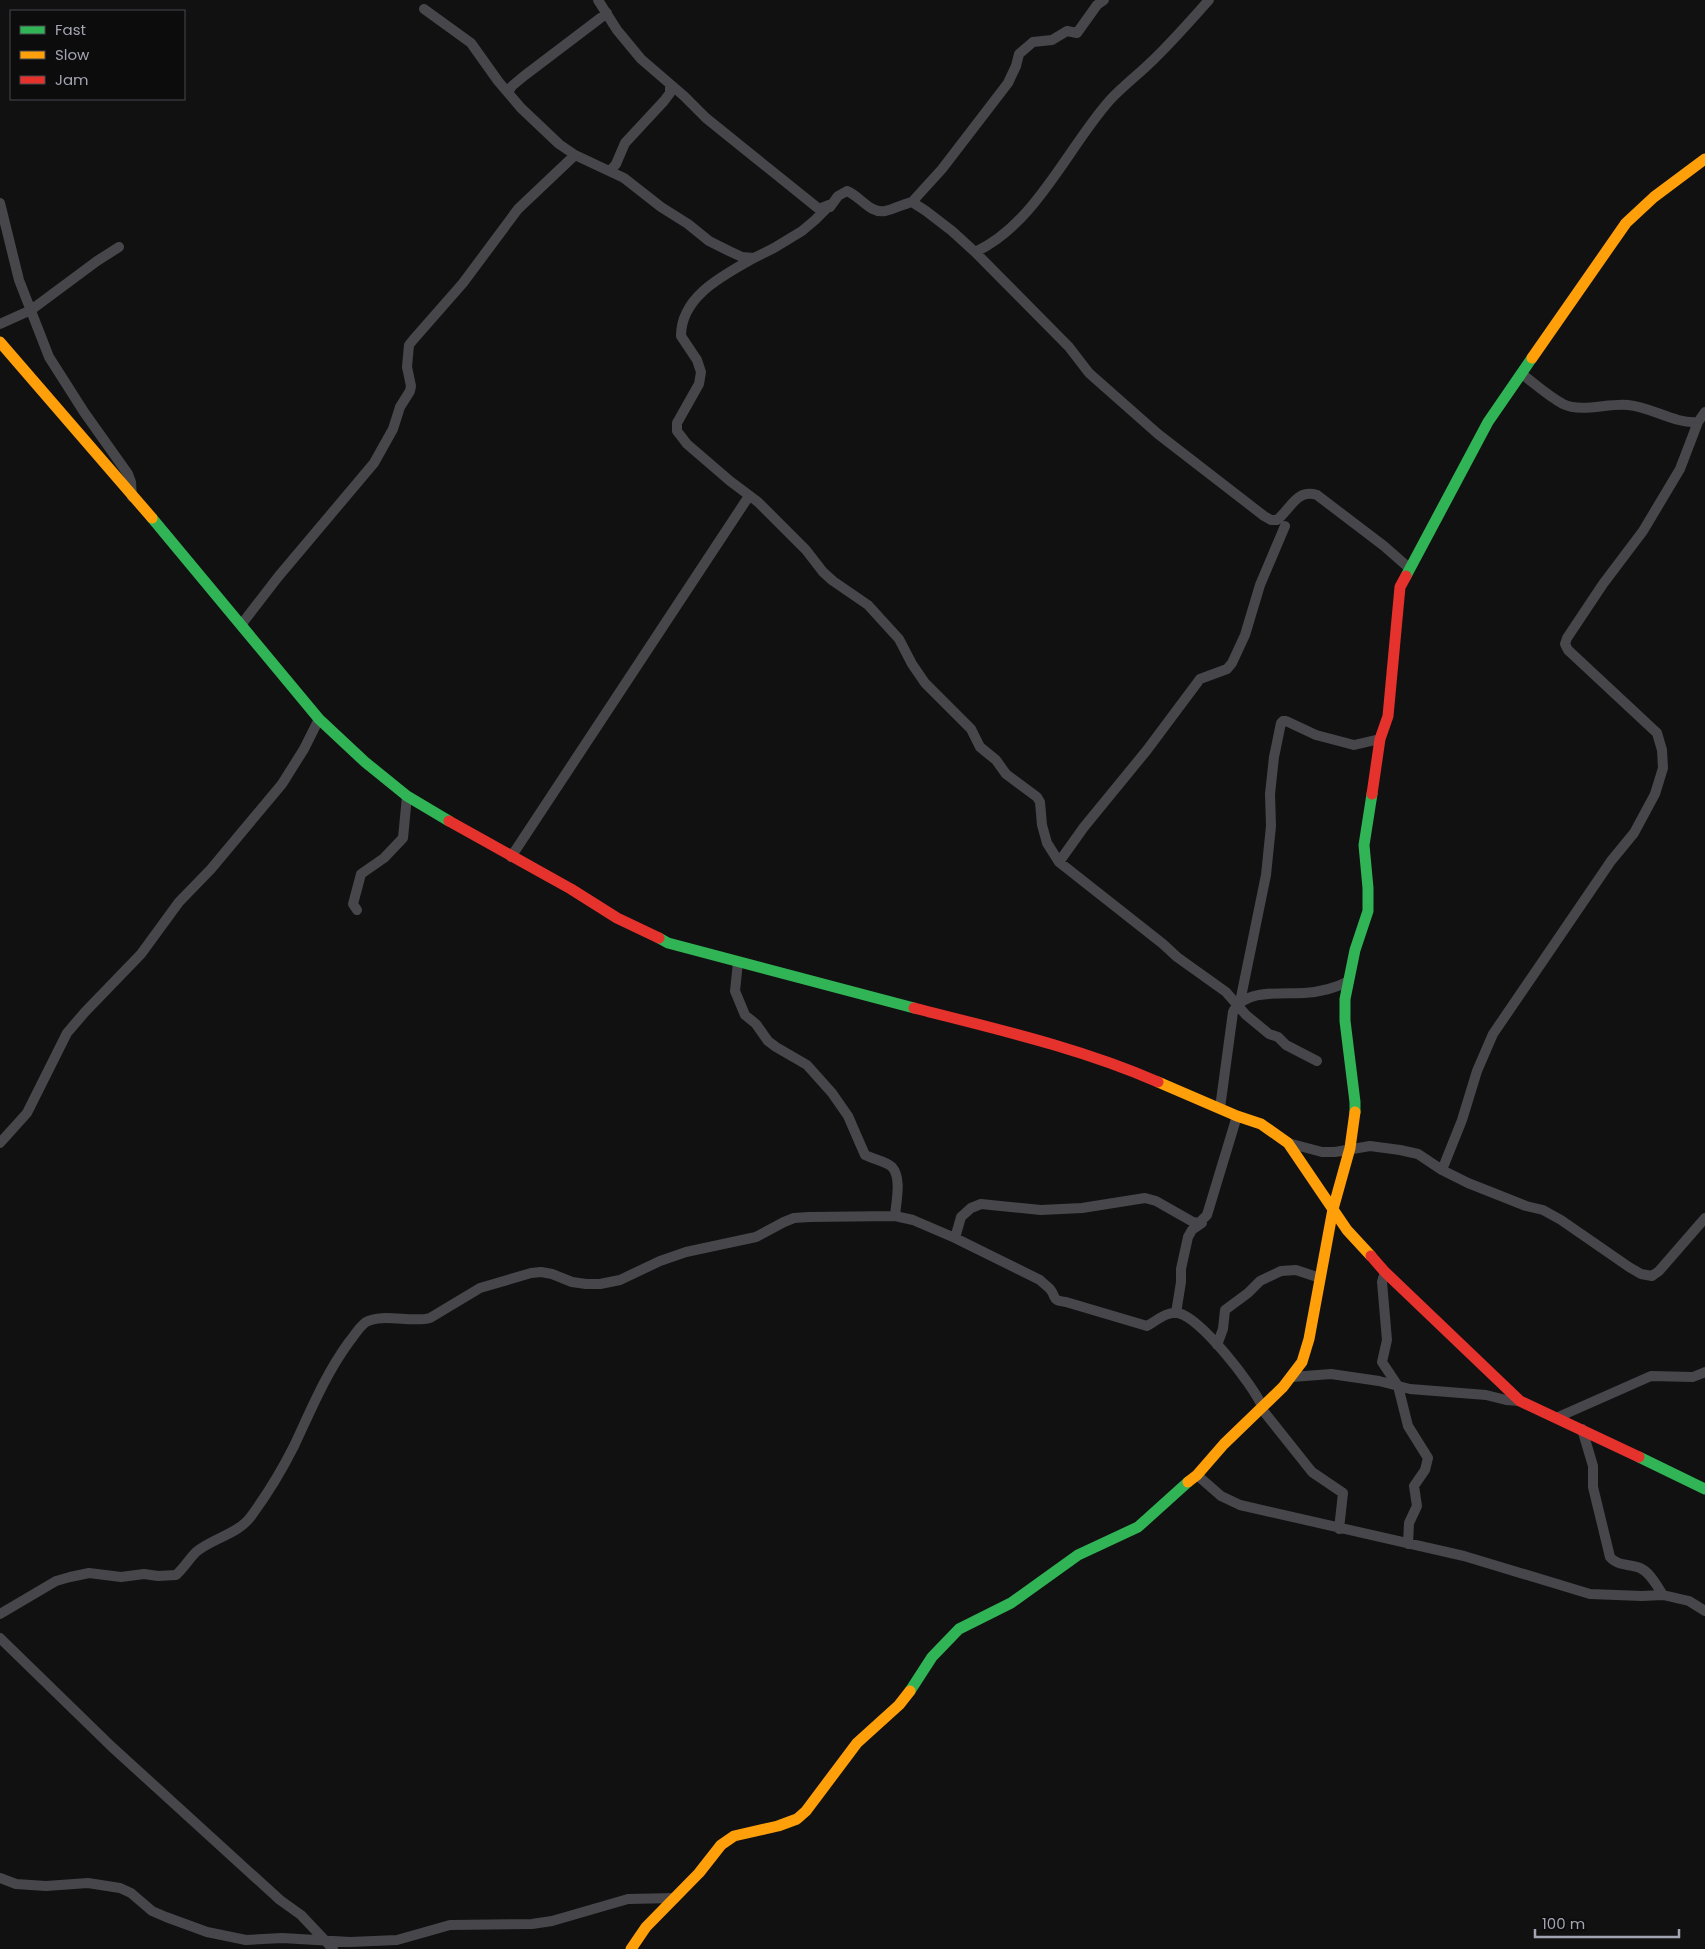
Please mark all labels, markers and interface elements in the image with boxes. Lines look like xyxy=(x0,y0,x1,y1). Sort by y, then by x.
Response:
legend xyxy=(10,10,185,100)
text: Fast xyxy=(55,19,86,40)
text: Slow xyxy=(55,44,90,65)
text: Jam xyxy=(55,69,89,90)
scale bar xyxy=(1535,1906,1679,1938)
text: 100 m xyxy=(1542,1913,1585,1934)

